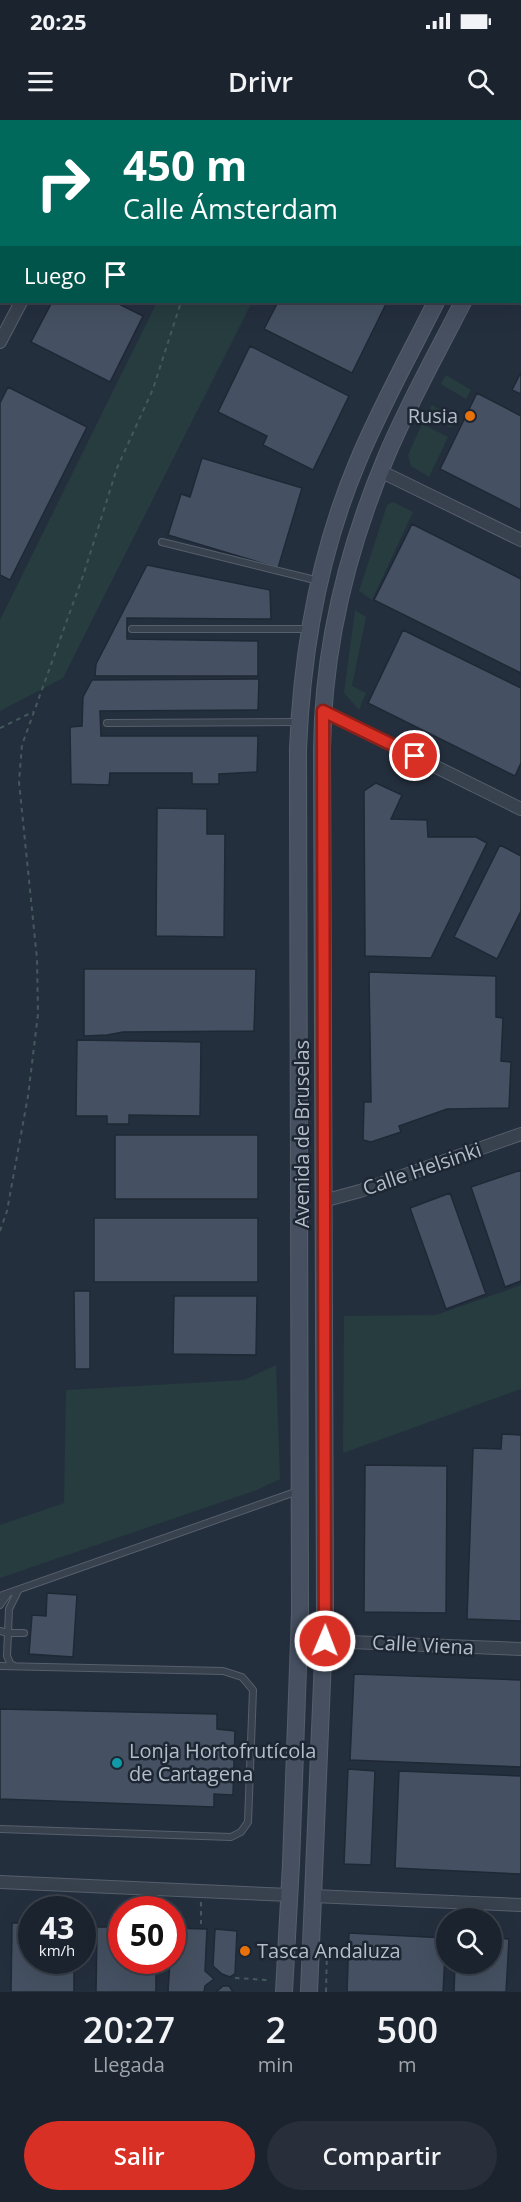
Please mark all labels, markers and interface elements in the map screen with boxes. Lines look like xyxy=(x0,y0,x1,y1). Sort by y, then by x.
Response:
text: 20:25 xyxy=(30,6,87,36)
text: Drivr xyxy=(228,63,293,100)
icon: menu xyxy=(24,65,57,98)
icon: search xyxy=(464,65,497,98)
text: 450 m xyxy=(123,136,247,193)
icon: right xyxy=(24,144,102,222)
text: Calle Ámsterdam xyxy=(123,190,338,227)
icon: arrive xyxy=(99,258,132,291)
text: Luego xyxy=(24,260,87,290)
place label: Rusia xyxy=(408,402,458,429)
marker: Rusia xyxy=(463,409,477,423)
pin xyxy=(389,730,440,781)
icon: arrive xyxy=(398,739,431,772)
street label: Avenida de Bruselas xyxy=(288,1040,315,1228)
street label: Calle Helsinki xyxy=(359,1136,485,1201)
position arrow xyxy=(293,1609,357,1673)
street label: Calle Viena xyxy=(371,1628,475,1661)
place label: Lonja Hortofrutícola de Cartagena xyxy=(129,1737,316,1787)
marker: Lonja Hortofrutícola de Cartagena xyxy=(110,1756,124,1770)
speed limit sign: 50 xyxy=(108,1896,186,1974)
text: 43 xyxy=(40,1907,74,1948)
map controls xyxy=(436,1908,502,1974)
button: search xyxy=(436,1908,502,1974)
place label: Tasca Andaluza xyxy=(257,1937,401,1964)
text: km/h xyxy=(39,1940,75,1960)
marker: Tasca Andaluza xyxy=(238,1944,252,1958)
text: 20:27 xyxy=(83,2005,175,2054)
text: 2 xyxy=(265,2005,286,2054)
text: 500 xyxy=(376,2005,438,2054)
text: Llegada xyxy=(93,2051,165,2078)
text: min xyxy=(258,2051,294,2078)
text: m xyxy=(398,2051,417,2078)
button: Salir xyxy=(24,2121,255,2190)
button: Compartir xyxy=(267,2121,497,2190)

